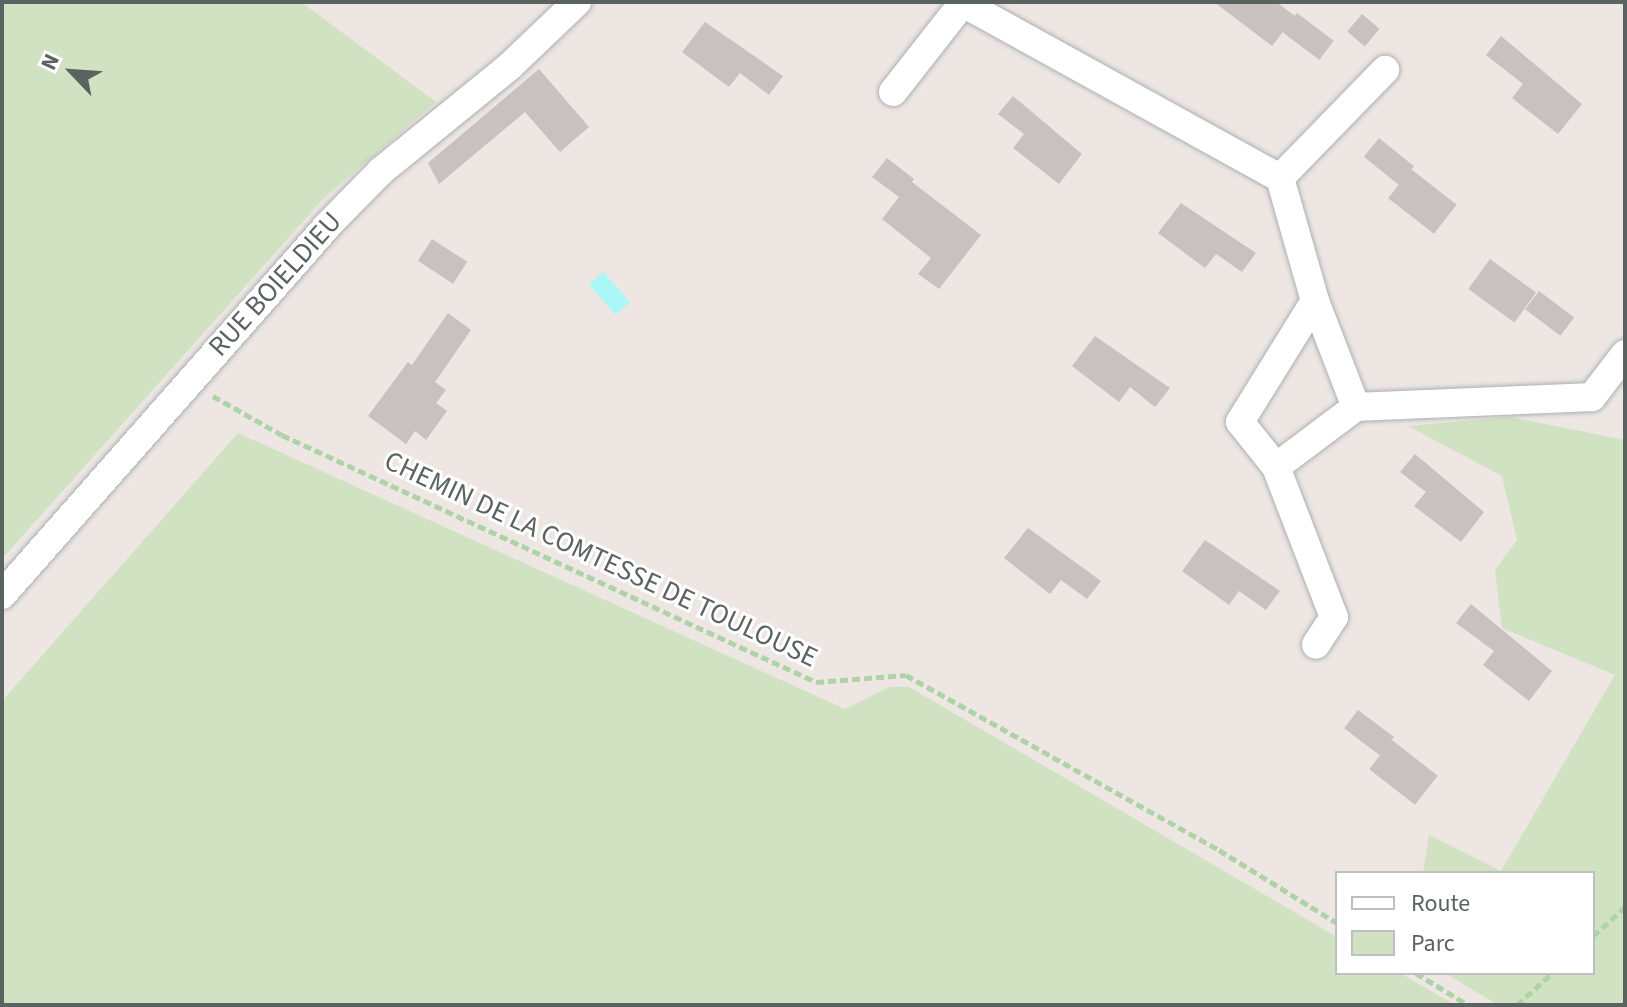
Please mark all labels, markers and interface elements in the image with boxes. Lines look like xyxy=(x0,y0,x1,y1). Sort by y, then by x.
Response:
north arrow xyxy=(32,32,112,112)
text: N xyxy=(33,48,68,75)
street label: RUE BOIELDIEU xyxy=(201,205,349,363)
street label: CHEMIN DE LA COMTESSE DE TOULOUSE xyxy=(379,444,823,674)
legend xyxy=(1335,871,1595,975)
text: Route xyxy=(1411,886,1470,921)
text: Parc xyxy=(1411,926,1455,961)

